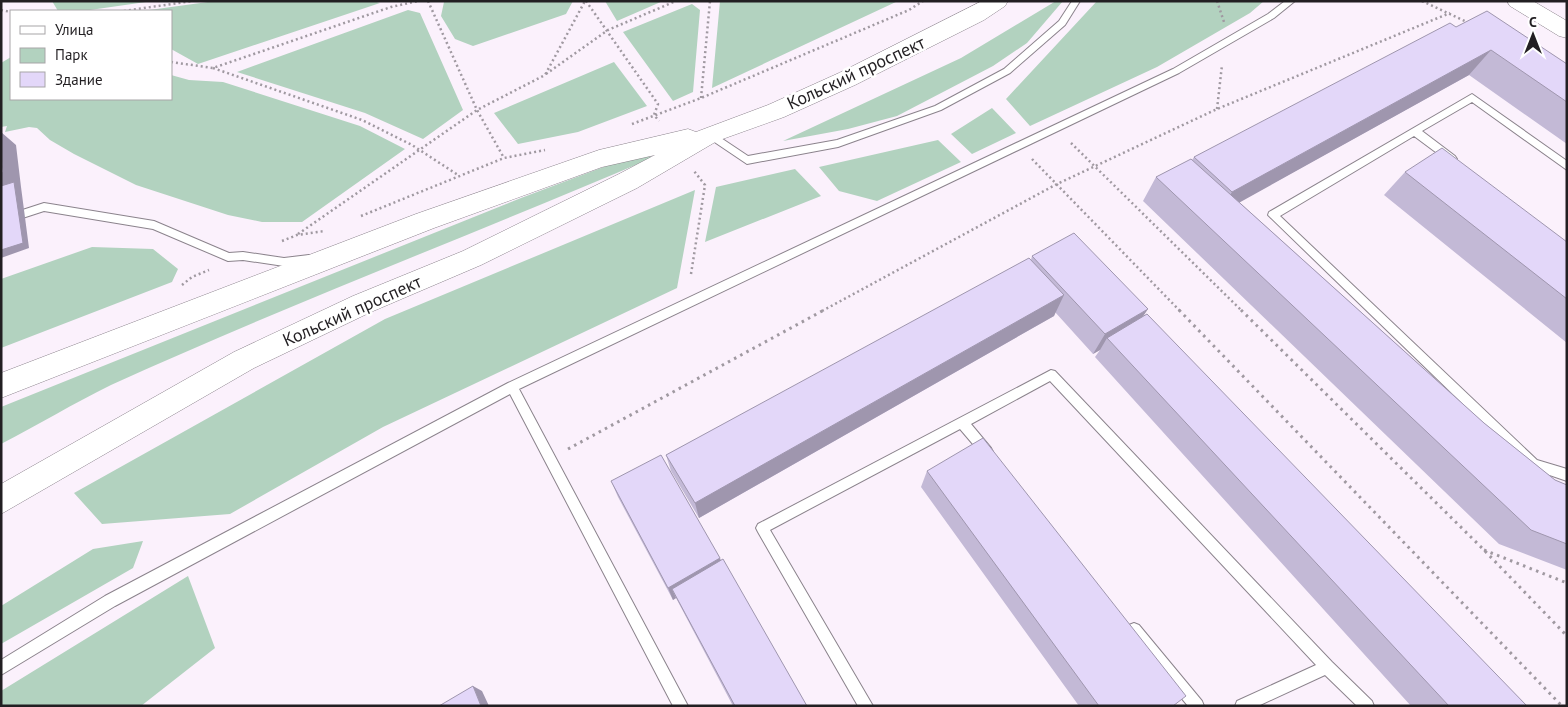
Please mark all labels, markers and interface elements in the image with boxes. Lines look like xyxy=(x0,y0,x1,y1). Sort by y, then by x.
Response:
legend xyxy=(10,10,172,100)
north arrow xyxy=(1508,10,1558,60)
text: С xyxy=(1529,13,1537,31)
text: Улица xyxy=(55,20,93,39)
street label: Кольский проспект xyxy=(783,30,929,115)
text: Парк xyxy=(55,45,88,64)
text: Здание xyxy=(55,70,103,89)
street label: Кольский проспект xyxy=(279,269,425,351)

